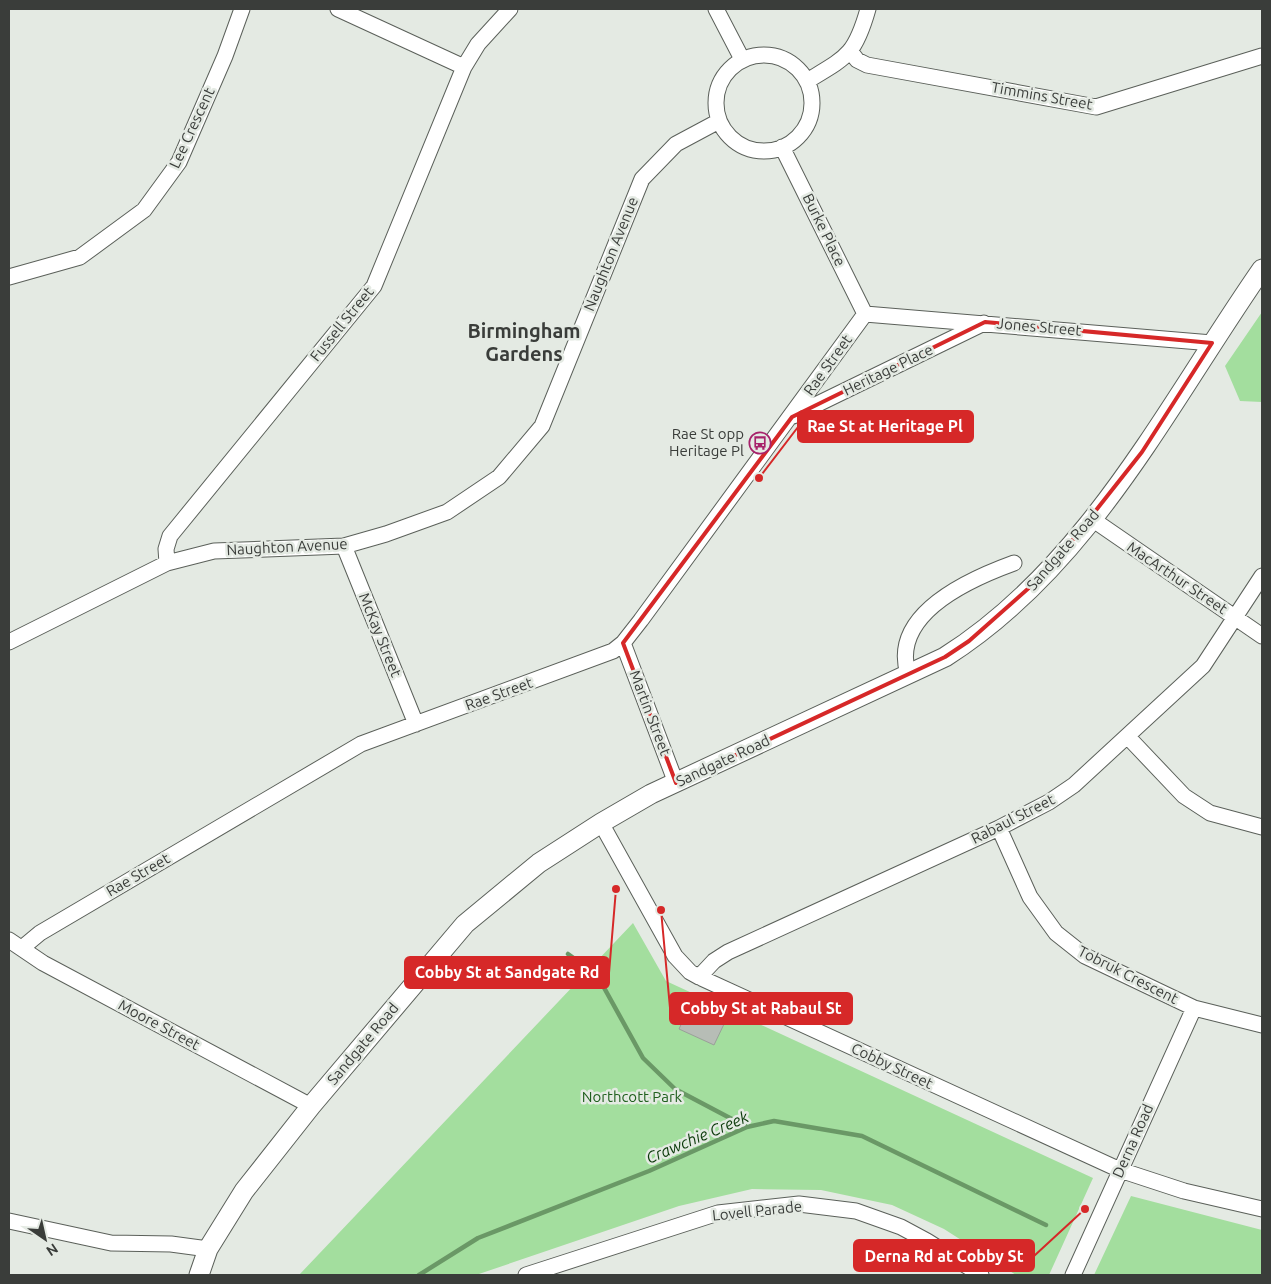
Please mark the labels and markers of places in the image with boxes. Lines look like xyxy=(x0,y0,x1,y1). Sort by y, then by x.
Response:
callout: Rae St at Heritage Pl xyxy=(798,411,973,442)
place label: Rae St opp Heritage Pl xyxy=(669,425,744,459)
bus stop icon: Rae St opp Heritage Pl xyxy=(748,431,772,455)
callout: Cobby St at Sandgate Rd xyxy=(405,957,609,988)
callout: Cobby St at Rabaul St xyxy=(670,993,852,1024)
callout: Derna Rd at Cobby St xyxy=(854,1240,1034,1271)

